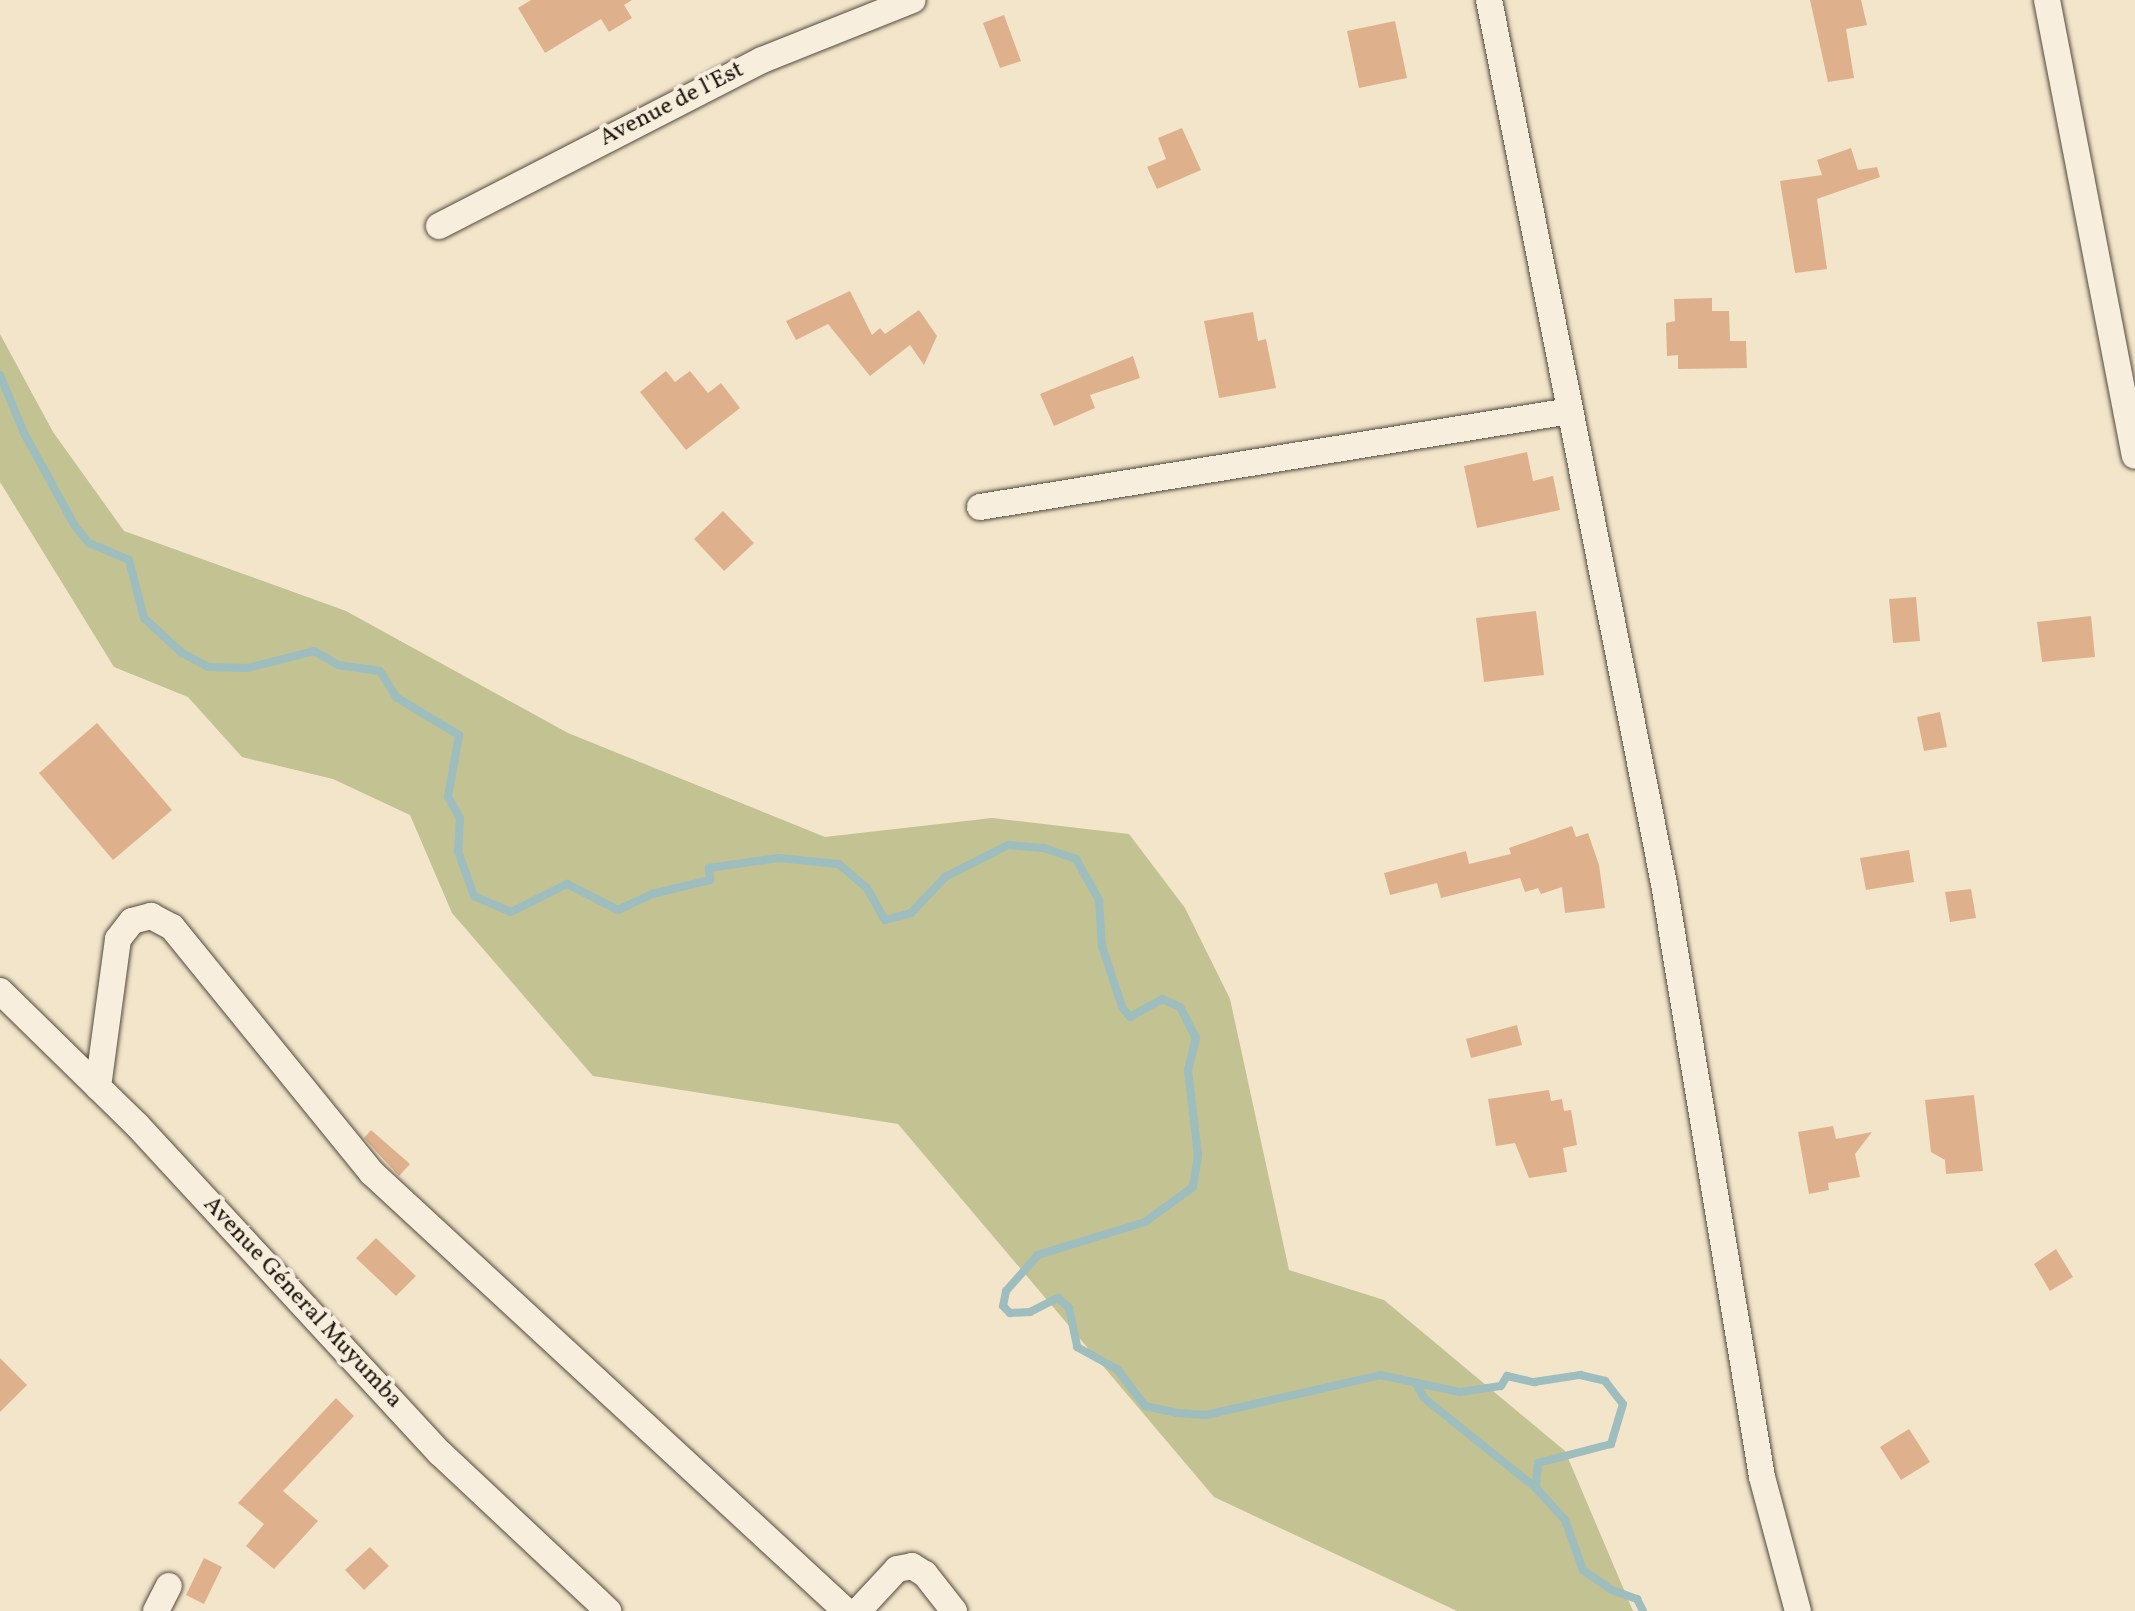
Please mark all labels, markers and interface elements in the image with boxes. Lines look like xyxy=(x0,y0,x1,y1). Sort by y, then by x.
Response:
street label: Avenue de l'Est xyxy=(595,56,749,154)
street label: Avenue Géneral Muyumba xyxy=(196,1191,408,1415)

